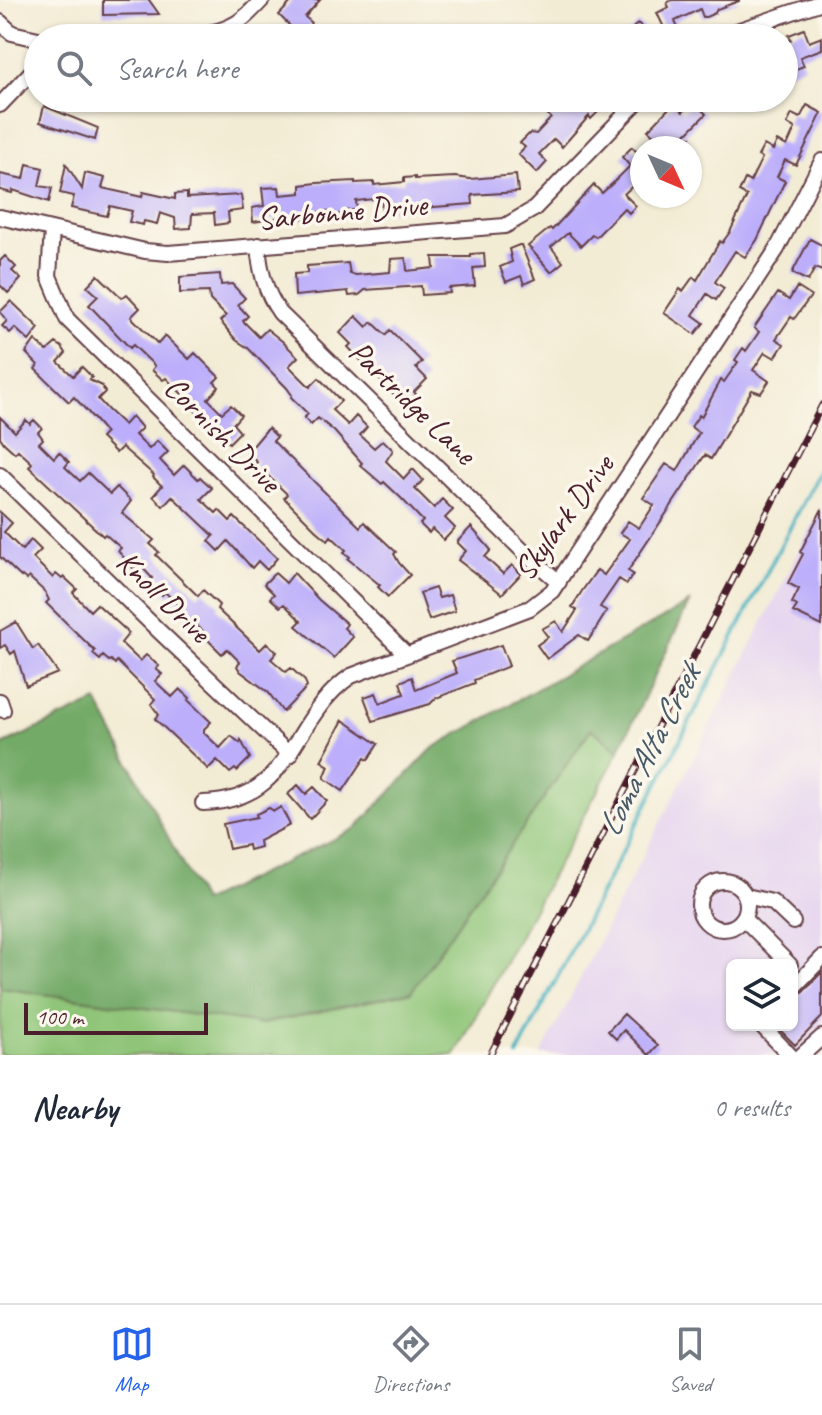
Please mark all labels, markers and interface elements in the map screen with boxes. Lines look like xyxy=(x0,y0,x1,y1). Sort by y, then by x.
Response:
search box xyxy=(24,24,798,112)
icon: search xyxy=(52,46,96,90)
text: Search here xyxy=(116,49,238,87)
north arrow xyxy=(630,136,702,208)
street label: Sarbonne Drive xyxy=(256,183,431,239)
street label: Partridge Lane xyxy=(340,331,487,475)
street label: Cornish Drive xyxy=(156,367,292,503)
street label: Skylark Drive xyxy=(504,444,624,588)
street label: Knoll Drive xyxy=(108,541,221,653)
water label: Loma Alta Creek xyxy=(587,652,712,843)
map controls xyxy=(726,959,798,1031)
button: layers xyxy=(726,959,798,1031)
scale bar xyxy=(24,999,208,1035)
text: 100 m xyxy=(36,1003,83,1031)
text: Nearby xyxy=(32,1086,118,1129)
text: 0 results xyxy=(714,1091,790,1124)
tab: Map xyxy=(110,1322,154,1398)
tab: Directions xyxy=(373,1322,449,1398)
tab: Saved xyxy=(668,1322,712,1398)

